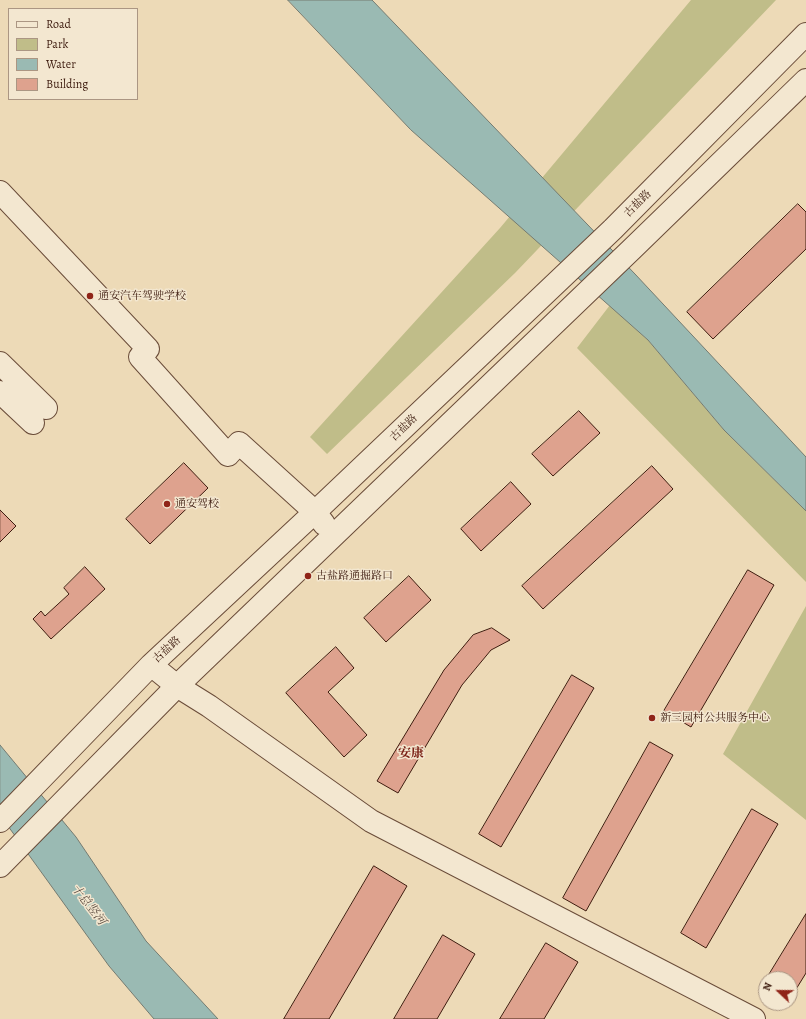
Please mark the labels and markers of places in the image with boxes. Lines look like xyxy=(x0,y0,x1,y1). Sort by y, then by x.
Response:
place label: 通安汽车驾驶学校 xyxy=(98,289,186,303)
marker: 通安汽车驾驶学校 xyxy=(85,291,95,301)
place label: 通安驾校 xyxy=(175,497,219,511)
marker: 通安驾校 xyxy=(162,499,172,509)
place label: 古盐路通掘路口 xyxy=(316,569,393,583)
marker: 古盐路通掘路口 xyxy=(303,571,313,581)
place label: 新三园村公共服务中心 xyxy=(660,711,770,725)
marker: 新三园村公共服务中心 xyxy=(647,713,657,723)

